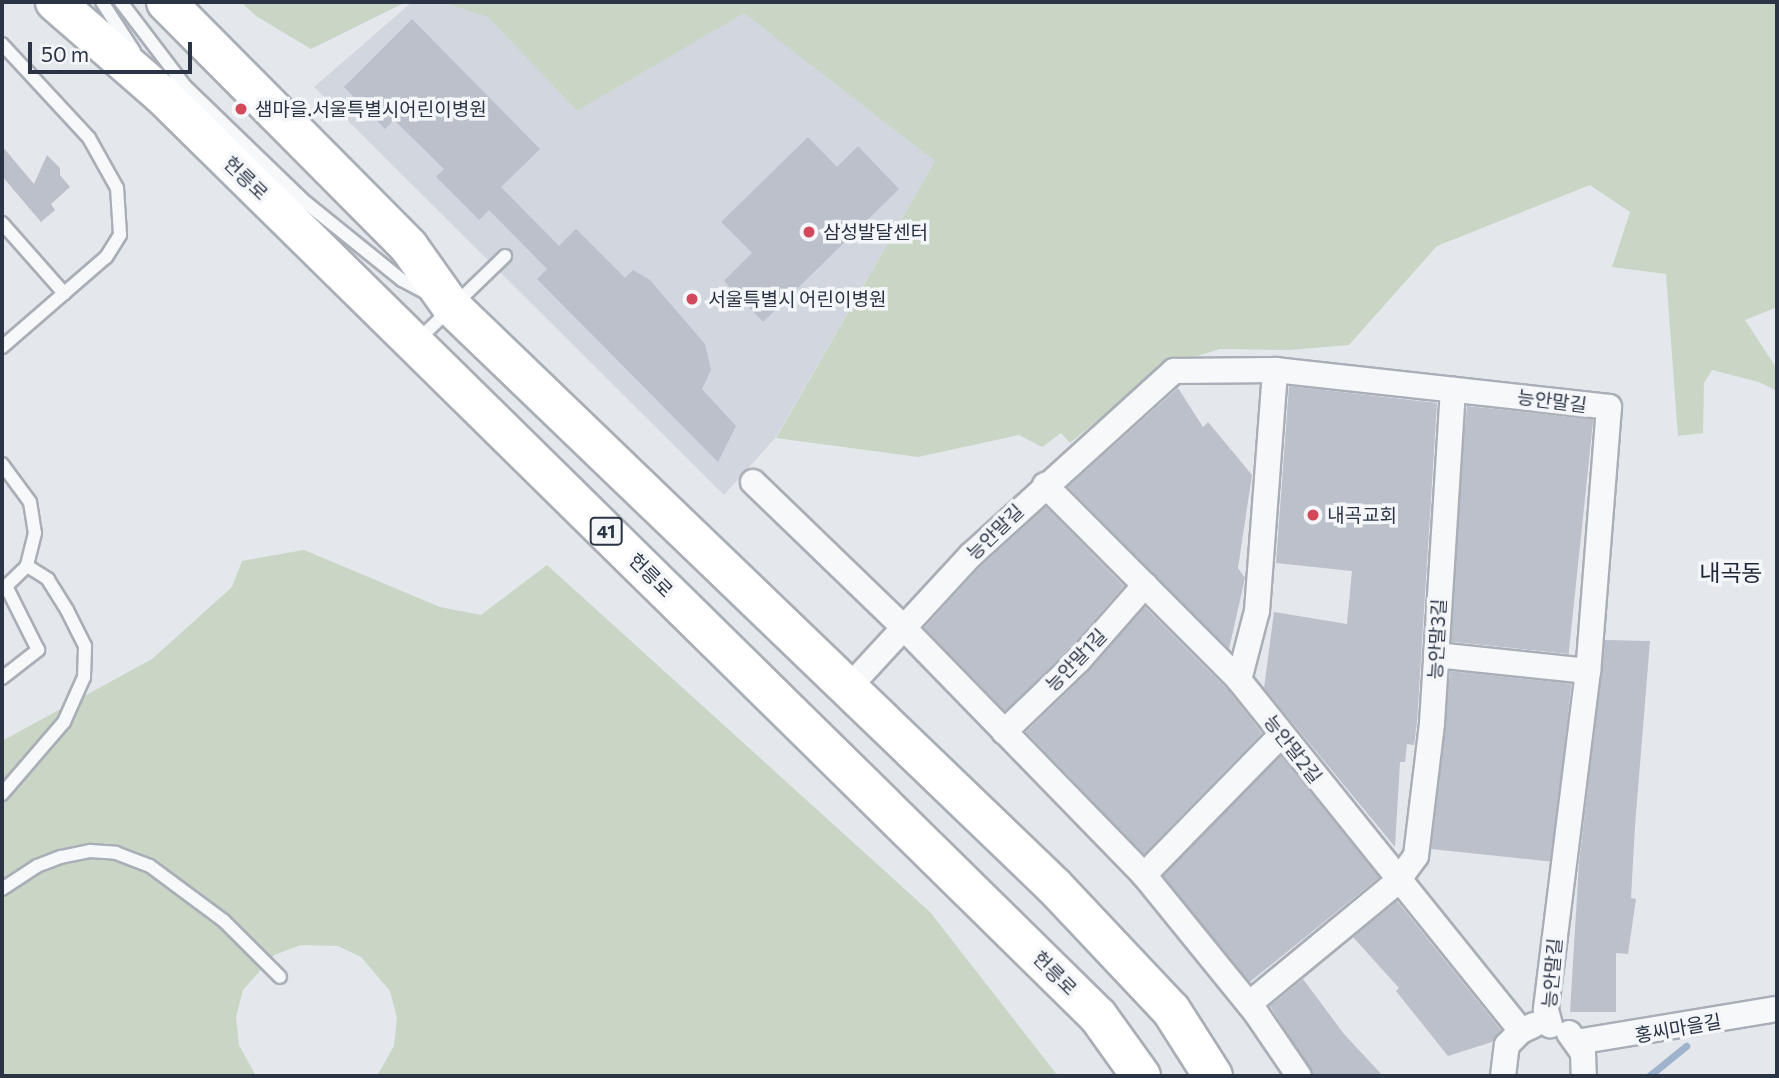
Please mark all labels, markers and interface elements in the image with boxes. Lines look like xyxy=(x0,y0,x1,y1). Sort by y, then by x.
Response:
scale bar xyxy=(32,28,196,72)
text: 50 m xyxy=(41,41,89,66)
place label: 샘마을.서울특별시어린이병원 xyxy=(255,98,487,120)
marker: 샘마을.서울특별시어린이병원 xyxy=(233,101,249,117)
street label: 헌릉로 xyxy=(219,152,273,204)
place label: 삼성발달센터 xyxy=(823,221,928,243)
marker: 삼성발달센터 xyxy=(801,224,817,240)
place label: 서울특별시 어린이병원 xyxy=(708,288,886,310)
marker: 서울특별시 어린이병원 xyxy=(682,289,702,309)
street label: 능안말길 xyxy=(1516,385,1588,417)
street label: 능안말길 xyxy=(962,500,1028,564)
place label: 내곡교회 xyxy=(1327,504,1397,526)
marker: 내곡교회 xyxy=(1305,507,1321,523)
road number: 41 xyxy=(588,516,624,546)
street label: 헌릉로 xyxy=(624,548,678,602)
district label: 내곡동 xyxy=(1699,558,1763,586)
street label: 능안말3길 xyxy=(1424,598,1450,680)
street label: 능안말1길 xyxy=(1041,624,1111,696)
street label: 능안말2길 xyxy=(1259,710,1327,788)
street label: 능안말길 xyxy=(1538,937,1566,1009)
street label: 헌릉로 xyxy=(1028,946,1082,1000)
street label: 홍씨마을길 xyxy=(1633,1009,1723,1047)

